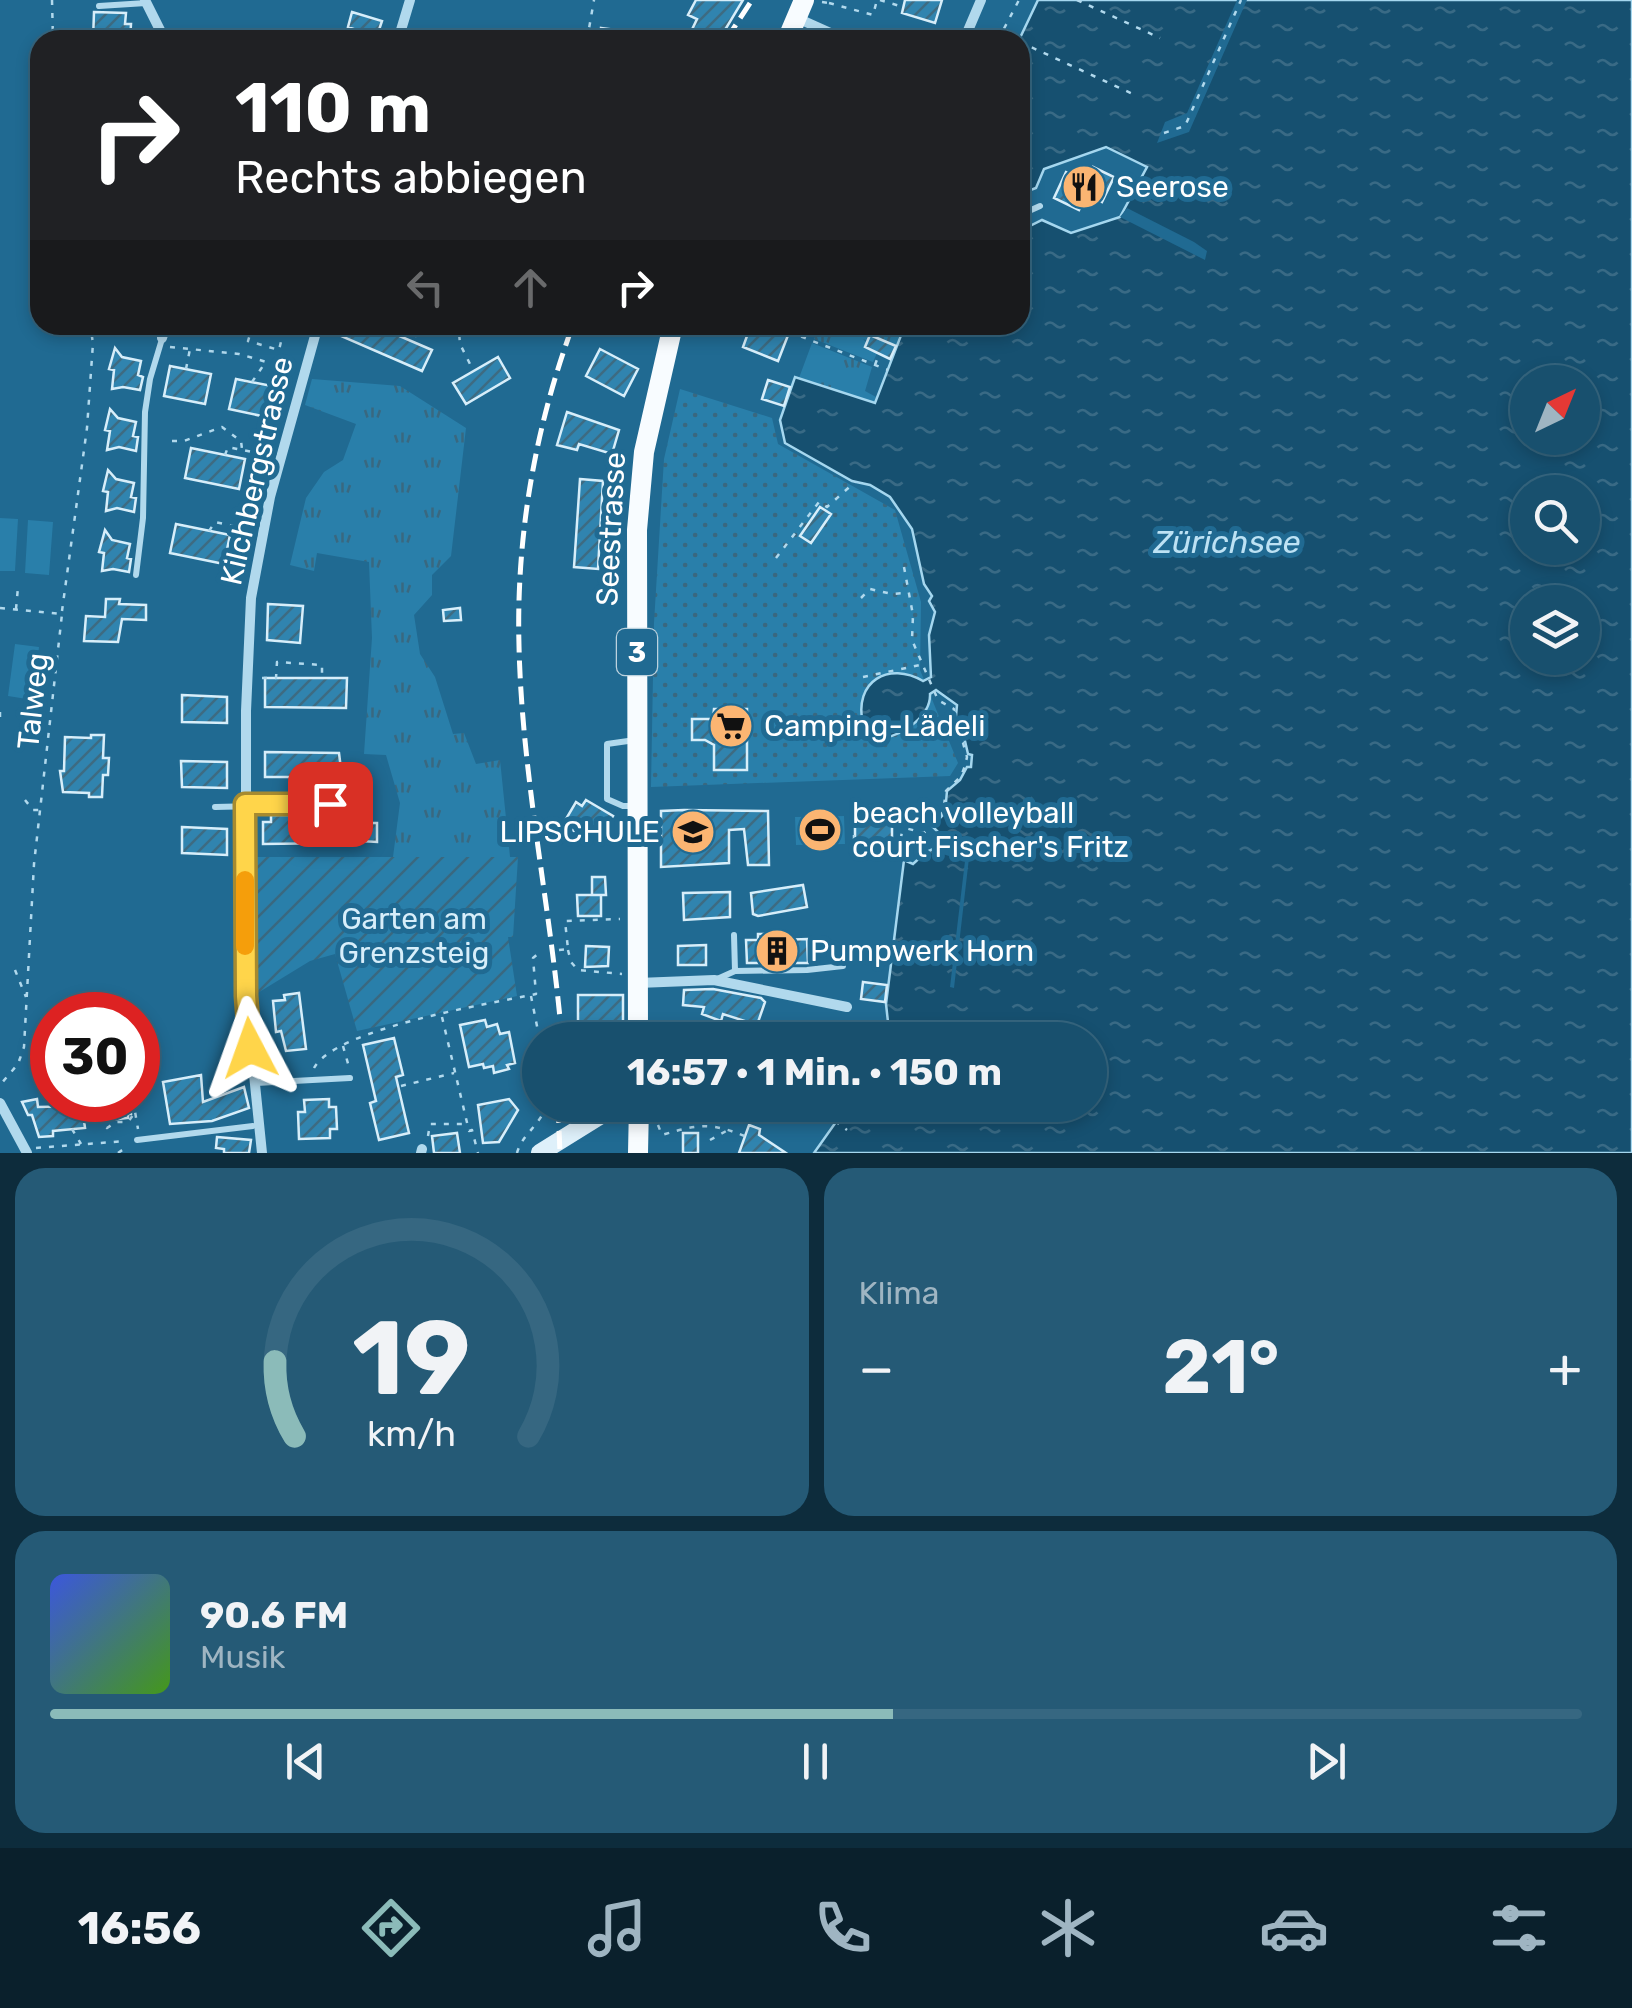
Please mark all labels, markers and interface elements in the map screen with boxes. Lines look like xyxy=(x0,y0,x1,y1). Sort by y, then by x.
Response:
text: 110 m xyxy=(235,67,431,150)
icon: right xyxy=(70,70,200,200)
text: Rechts abbiegen xyxy=(235,151,587,204)
restaurant icon: Seerose xyxy=(1061,164,1107,210)
place label: Seerose xyxy=(1116,169,1229,205)
icon: left xyxy=(398,260,453,315)
icon: ahead xyxy=(503,260,558,315)
icon: right xyxy=(608,260,663,315)
street label: Kilchbergstrasse xyxy=(213,353,301,589)
north arrow xyxy=(1510,365,1600,455)
map controls xyxy=(1510,365,1600,675)
street label: Seestrasse xyxy=(589,451,633,607)
button: search xyxy=(1510,475,1600,565)
water label: Zürichsee xyxy=(1153,523,1301,561)
button: layers xyxy=(1510,585,1600,675)
road number: 3 xyxy=(617,629,657,675)
street label: Talweg xyxy=(10,651,56,751)
supermarket icon: Camping-Lädeli xyxy=(708,703,754,749)
place label: Camping-Lädeli xyxy=(764,708,985,744)
pin xyxy=(288,762,373,847)
icon: arrive xyxy=(303,777,358,832)
place label: beach volleyball court Fischer's Fritz xyxy=(852,795,1129,865)
sports icon: beach volleyball court Fischer's Fritz xyxy=(797,807,843,853)
school or university icon: LIPSCHULE xyxy=(670,809,716,855)
place label: LIPSCHULE xyxy=(500,814,660,850)
park label: Garten am Grenzsteig xyxy=(339,901,489,971)
building icon: Pumpwerk Horn xyxy=(754,928,800,974)
place label: Pumpwerk Horn xyxy=(810,933,1034,969)
speed limit sign: 30 xyxy=(30,992,160,1122)
position arrow xyxy=(198,996,302,1100)
text: 16:57 · 1 Min. · 150 m xyxy=(627,1049,1002,1095)
text: Klima xyxy=(859,1274,939,1312)
text: 19 xyxy=(353,1297,471,1420)
text: 21° xyxy=(1163,1323,1279,1412)
text: − xyxy=(859,1336,894,1401)
text: + xyxy=(1548,1336,1582,1401)
text: km/h xyxy=(367,1413,456,1455)
text: 90.6 FM xyxy=(200,1592,348,1638)
text: Musik xyxy=(200,1638,285,1676)
icon: previous xyxy=(278,1734,333,1789)
icon: pause xyxy=(788,1734,843,1789)
icon: next xyxy=(1299,1734,1354,1789)
icon: directions xyxy=(356,1893,426,1963)
icon: music xyxy=(582,1893,652,1963)
icon: phone xyxy=(808,1893,878,1963)
icon: climate xyxy=(1033,1893,1103,1963)
icon: car xyxy=(1259,1893,1329,1963)
icon: filters xyxy=(1484,1893,1554,1963)
text: 16:56 xyxy=(78,1902,201,1955)

